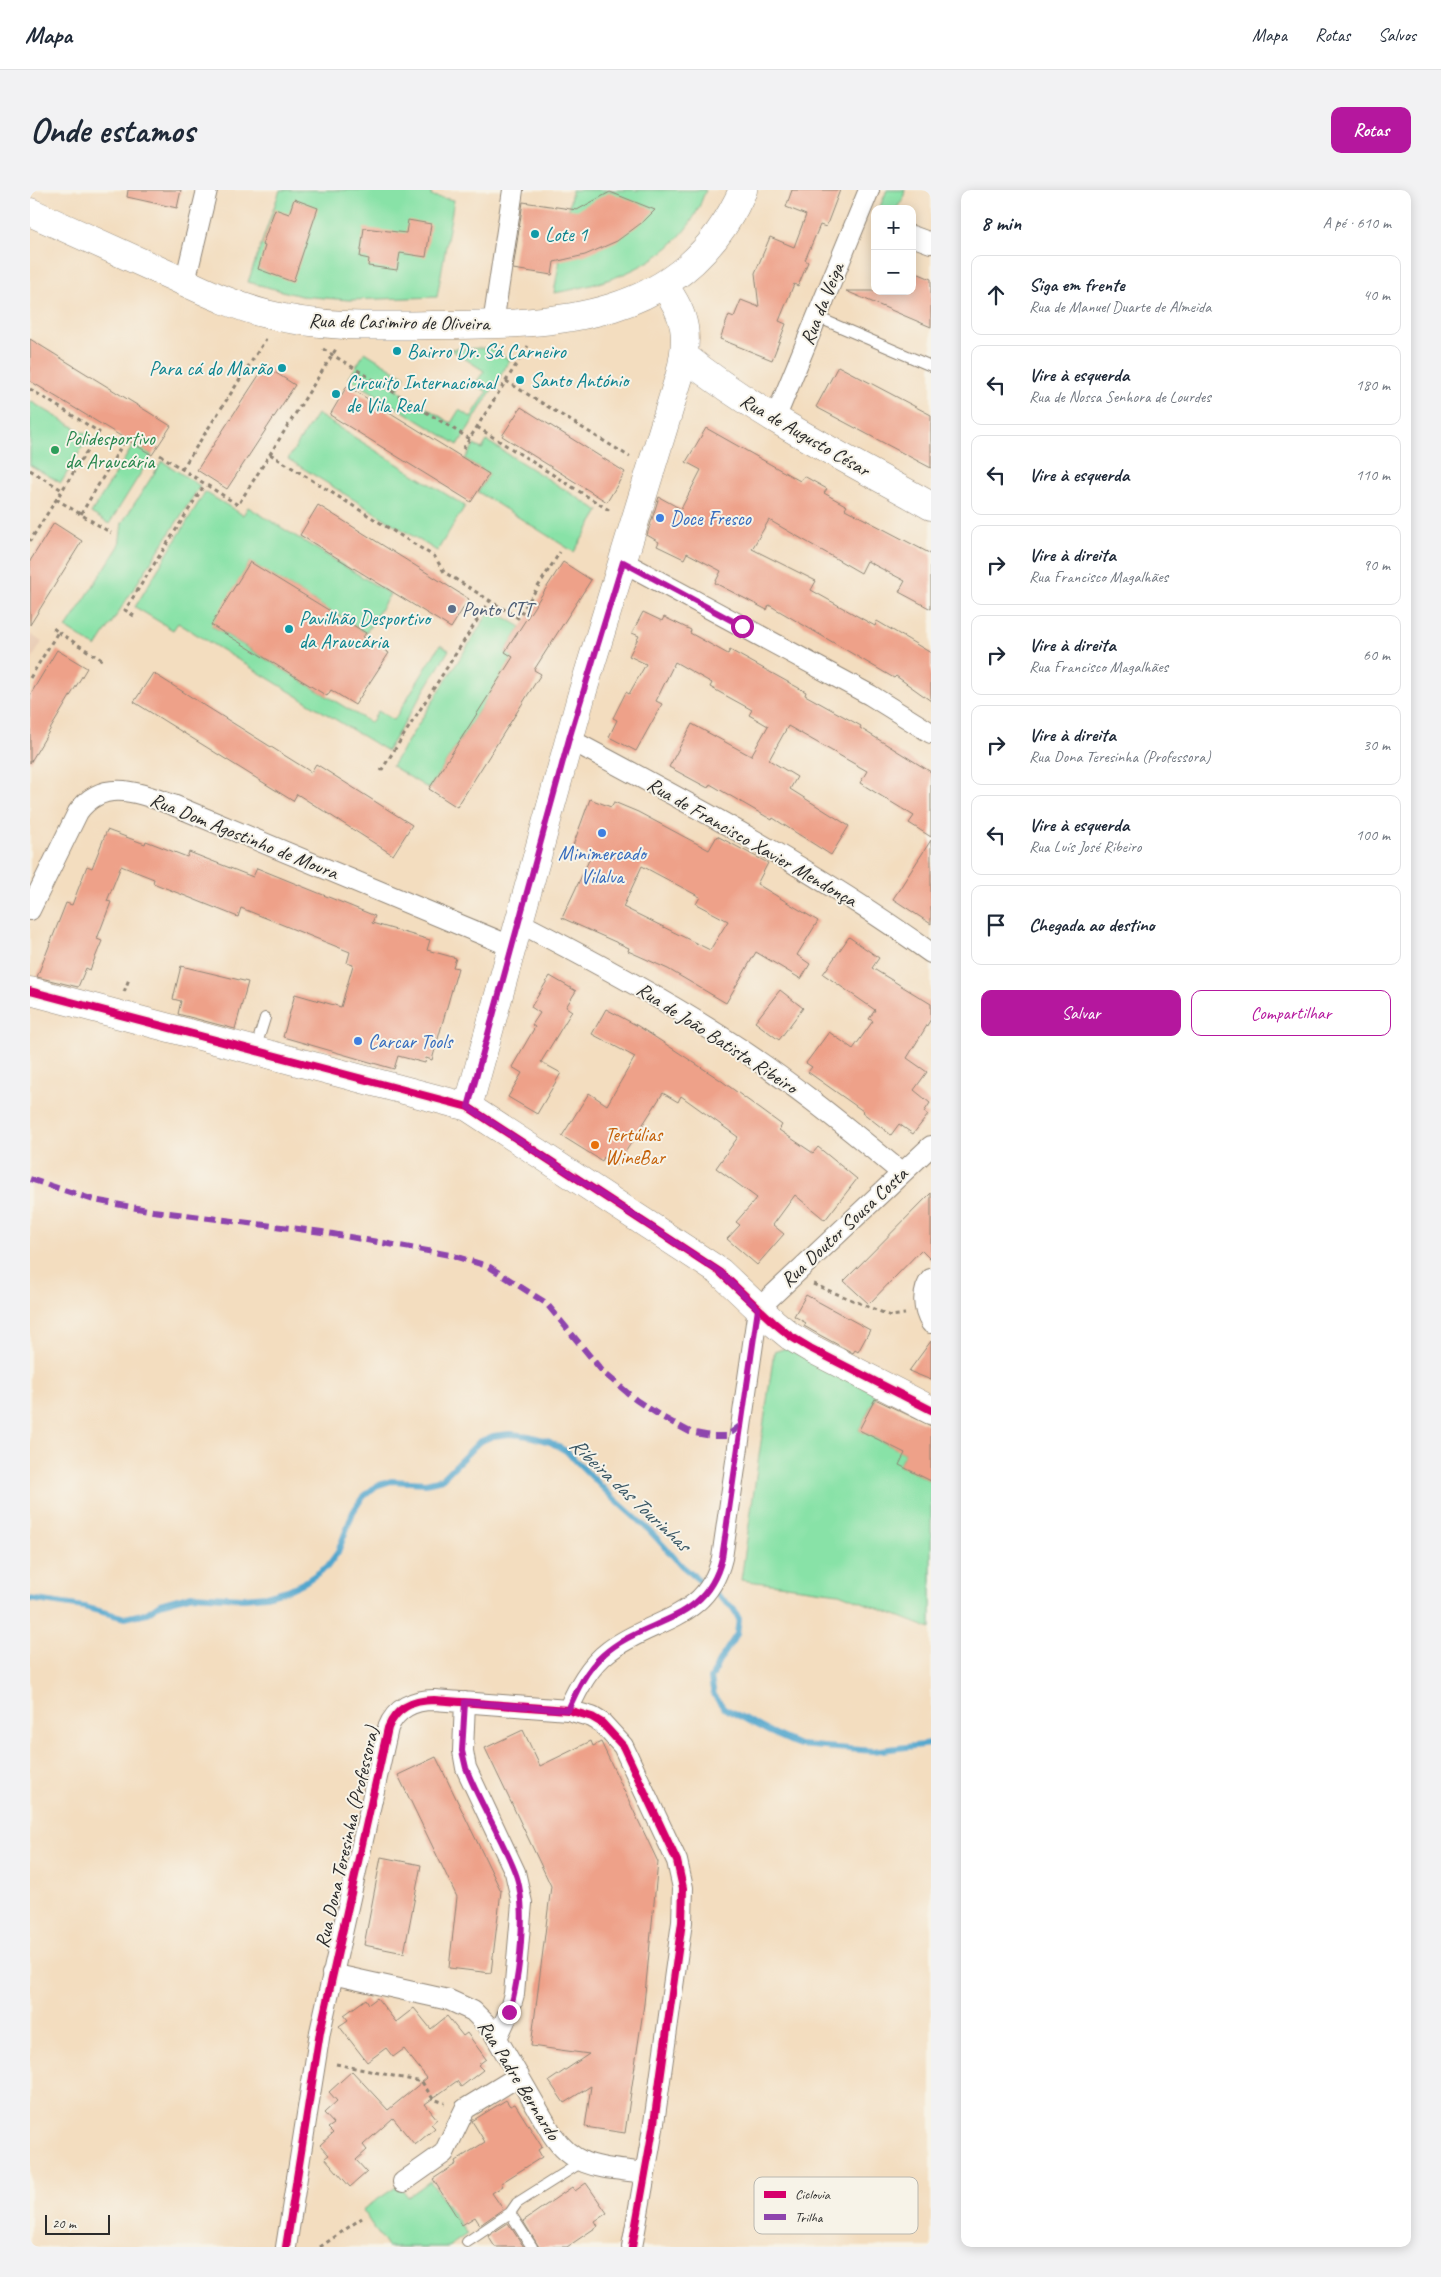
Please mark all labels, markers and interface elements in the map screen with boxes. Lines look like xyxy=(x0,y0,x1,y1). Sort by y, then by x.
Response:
text: Mapa xyxy=(25,20,72,50)
text: Mapa xyxy=(1252,24,1287,46)
text: Rotas xyxy=(1315,24,1350,46)
text: Salvos xyxy=(1378,24,1416,46)
button: Rotas xyxy=(1331,107,1411,153)
text: Onde estamos xyxy=(30,108,195,153)
map controls xyxy=(871,205,916,295)
button: + xyxy=(871,205,916,250)
text: 8 min xyxy=(981,210,1021,236)
text: A pé · 610 m xyxy=(1323,213,1391,233)
place label: Lote 1 xyxy=(545,222,589,247)
marker: Lote 1 xyxy=(529,228,541,240)
button: − xyxy=(871,250,916,295)
street label: Rua da Veiga xyxy=(794,258,850,349)
text: Siga em frente xyxy=(1029,273,1125,297)
icon: ahead xyxy=(982,281,1010,309)
text: 40 m xyxy=(1363,285,1390,305)
text: Rua de Manuel Duarte de Almeida xyxy=(1029,297,1211,317)
street label: Rua de Casimiro de Oliveira xyxy=(308,308,491,336)
place label: Bairro Dr. Sá Carneiro xyxy=(407,339,567,364)
marker: Bairro Dr. Sá Carneiro xyxy=(391,345,403,357)
place label: Para cá do Marão xyxy=(149,356,273,381)
marker: Para cá do Marão xyxy=(276,362,288,374)
text: Vire à esquerda xyxy=(1029,363,1129,387)
place label: Santo António xyxy=(530,368,630,393)
place label: Circuito Internacional de Vila Real xyxy=(346,370,499,418)
icon: left xyxy=(982,371,1010,399)
marker: Santo António xyxy=(514,374,526,386)
text: 180 m xyxy=(1356,375,1390,395)
text: Rua de Nossa Senhora de Lourdes xyxy=(1029,387,1211,407)
marker: Circuito Internacional de Vila Real xyxy=(330,388,342,400)
street label: Rua de Augusto César xyxy=(736,388,876,483)
place label: Polidesportivo da Araucária xyxy=(65,426,156,474)
marker: Polidesportivo da Araucária xyxy=(49,444,61,456)
icon: left xyxy=(982,461,1010,489)
text: Vire à esquerda xyxy=(1029,463,1129,487)
text: 110 m xyxy=(1356,465,1390,485)
place label: Doce Fresco xyxy=(670,506,752,531)
marker: Doce Fresco xyxy=(654,512,666,524)
text: Vire à direita xyxy=(1029,543,1116,567)
icon: right xyxy=(982,551,1010,579)
text: 90 m xyxy=(1363,555,1390,575)
text: Rua Francisco Magalhães xyxy=(1029,567,1168,587)
place label: Ponto CTT xyxy=(462,597,537,622)
marker: Ponto CTT xyxy=(446,603,458,615)
place label: Pavilhão Desportivo da Araucária xyxy=(299,606,432,654)
route start xyxy=(731,615,754,638)
marker: Pavilhão Desportivo da Araucária xyxy=(283,623,295,635)
text: Vire à direita xyxy=(1029,633,1116,657)
icon: right xyxy=(982,641,1010,669)
text: 60 m xyxy=(1363,645,1390,665)
text: Rua Francisco Magalhães xyxy=(1029,657,1168,677)
text: Vire à direita xyxy=(1029,723,1116,747)
icon: right xyxy=(982,731,1010,759)
text: 30 m xyxy=(1363,735,1390,755)
text: Rua Dona Teresinha (Professora) xyxy=(1029,747,1210,767)
street label: Rua de Francisco Xavier Mendonça xyxy=(643,772,862,913)
street label: Rua Dom Agostinho de Moura xyxy=(146,787,343,886)
text: Vire à esquerda xyxy=(1029,813,1129,837)
icon: left xyxy=(982,821,1010,849)
text: 100 m xyxy=(1356,825,1390,845)
marker: Minimercado Vilalva xyxy=(596,827,608,839)
text: Rua Luís José Ribeiro xyxy=(1029,837,1141,857)
place label: Minimercado Vilalva xyxy=(558,841,648,889)
icon: arrive xyxy=(982,911,1010,939)
text: Chegada ao destino xyxy=(1029,913,1155,937)
street label: Rua de João Batista Ribeiro xyxy=(632,977,804,1100)
button: Salvar xyxy=(981,990,1181,1036)
button: Compartilhar xyxy=(1191,990,1391,1036)
place label: Carcar Tools xyxy=(368,1029,455,1054)
marker: Carcar Tools xyxy=(352,1035,364,1047)
place label: Tertúlias WineBar xyxy=(605,1122,667,1170)
marker: Tertúlias WineBar xyxy=(589,1139,601,1151)
street label: Rua Doutor Sousa Costa xyxy=(775,1161,914,1292)
water label: Ribeira das Tourinhas xyxy=(564,1431,698,1559)
street label: Rua Dona Teresinha (Professora) xyxy=(309,1722,385,1950)
route end xyxy=(498,2001,521,2024)
street label: Rua Padre Bernardo xyxy=(472,2015,566,2145)
legend xyxy=(754,2177,918,2234)
text: Ciclovia xyxy=(795,2186,831,2203)
text: Trilha xyxy=(795,2209,824,2226)
scale bar xyxy=(45,2212,110,2235)
text: 20 m xyxy=(52,2215,76,2232)

